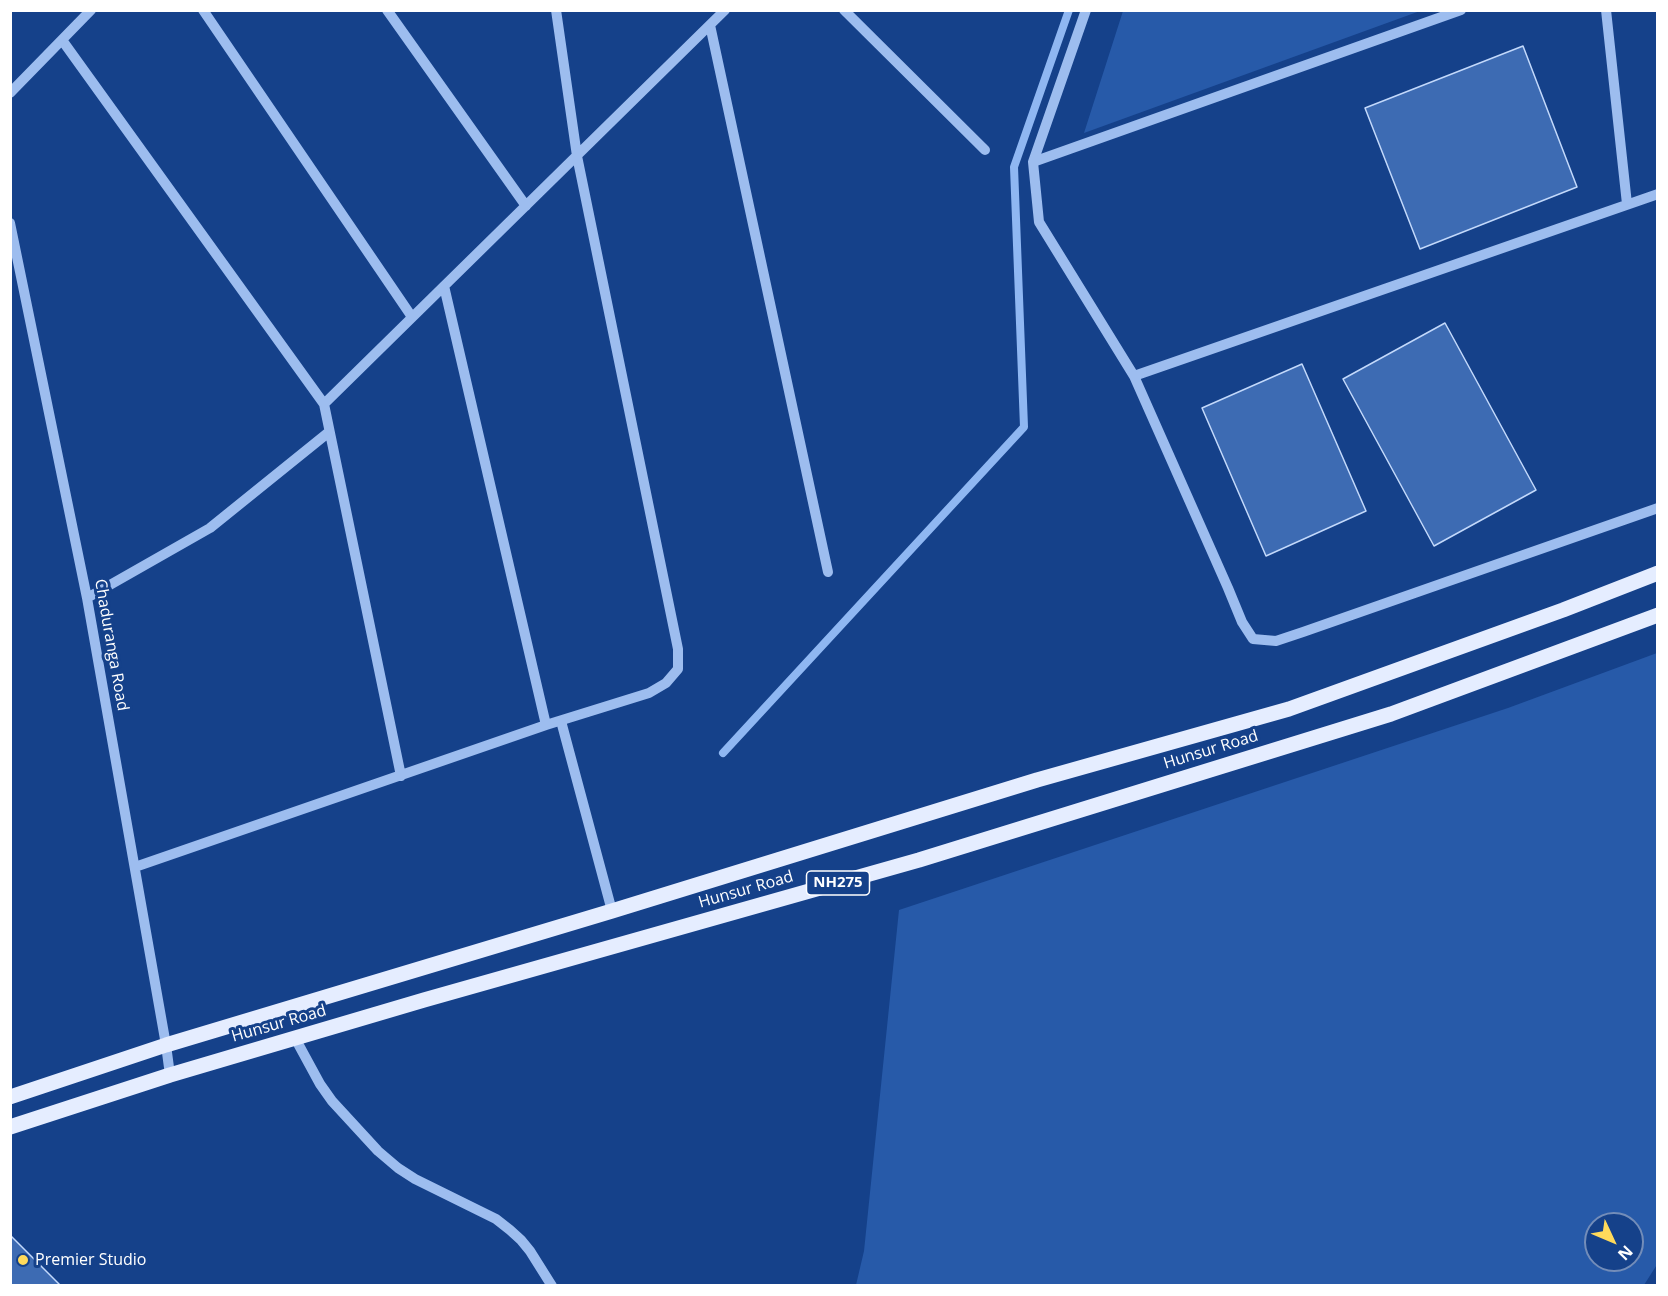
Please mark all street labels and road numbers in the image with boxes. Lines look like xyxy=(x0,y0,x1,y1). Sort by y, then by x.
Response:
street label: Chaduranga Road xyxy=(90,578,132,712)
street label: Hunsur Road xyxy=(1161,727,1261,773)
street label: Hunsur Road xyxy=(696,867,796,913)
road number: NH275 xyxy=(806,871,870,895)
street label: Hunsur Road xyxy=(229,1001,329,1047)

